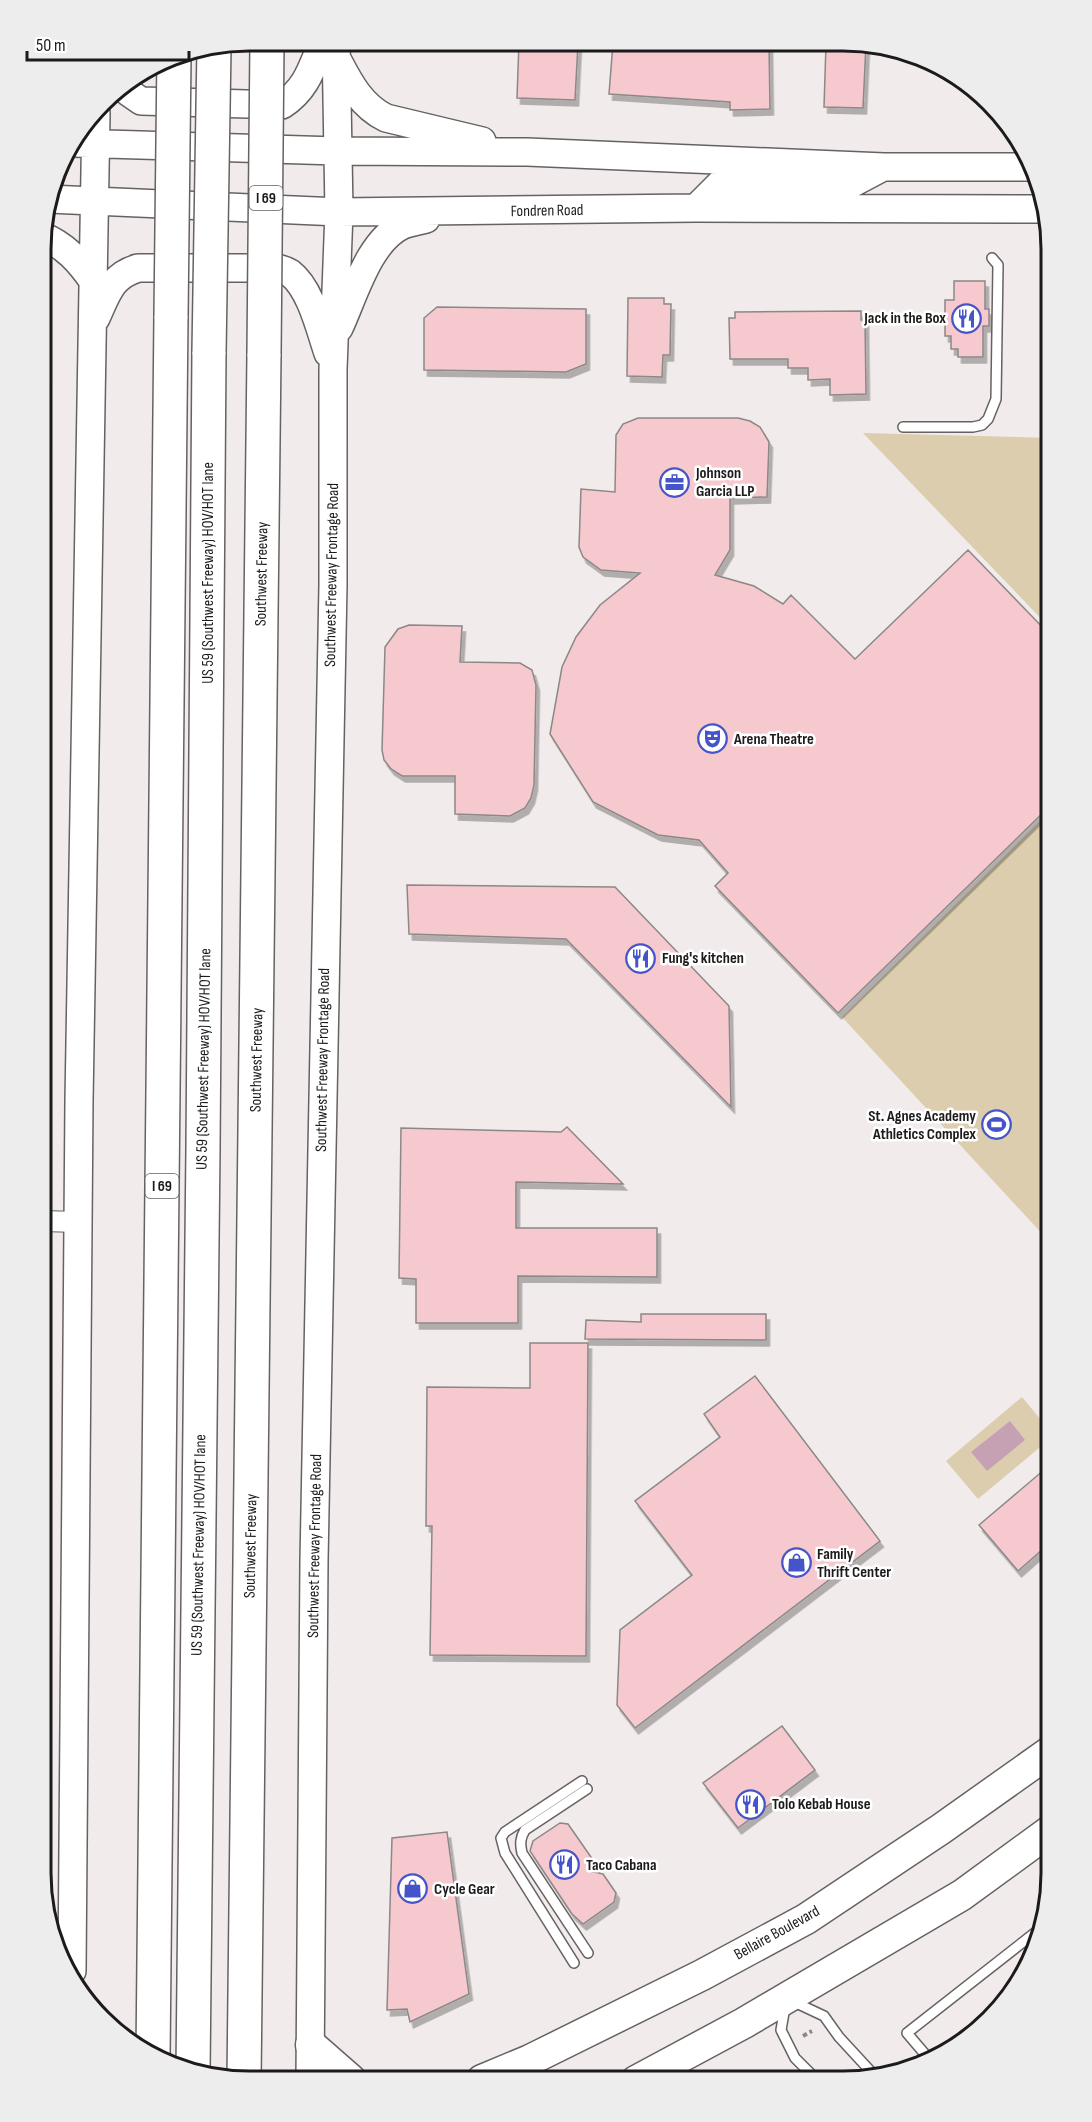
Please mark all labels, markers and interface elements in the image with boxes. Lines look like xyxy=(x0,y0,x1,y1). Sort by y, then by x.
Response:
scale bar xyxy=(27,24,189,62)
text: 50 m xyxy=(36,35,66,56)
road number: I 69 xyxy=(250,186,282,210)
street label: Fondren Road xyxy=(510,201,584,221)
restaurant icon: Jack in the Box xyxy=(951,302,983,334)
place label: Jack in the Box xyxy=(863,309,946,328)
street label: US 59 (Southwest Freeway) HOV/HOT lane xyxy=(199,462,218,684)
place label: Johnson Garcia LLP xyxy=(695,464,755,501)
office icon: Johnson Garcia LLP xyxy=(659,466,691,498)
street label: Southwest Freeway Frontage Road xyxy=(321,483,343,667)
street label: Southwest Freeway xyxy=(252,522,272,626)
theatre icon: Arena Theatre xyxy=(697,723,729,755)
place label: Arena Theatre xyxy=(733,730,814,749)
restaurant icon: Fung's kitchen xyxy=(625,942,657,974)
street label: US 59 (Southwest Freeway) HOV/HOT lane xyxy=(193,948,215,1170)
place label: Fung's kitchen xyxy=(662,949,744,968)
street label: Southwest Freeway Frontage Road xyxy=(312,968,334,1152)
street label: Southwest Freeway xyxy=(247,1008,267,1112)
place label: St. Agnes Academy Athletics Complex xyxy=(868,1107,976,1144)
sports icon: St. Agnes Academy Athletics Complex xyxy=(981,1109,1013,1141)
road number: I 69 xyxy=(146,1174,178,1198)
street label: US 59 (Southwest Freeway) HOV/HOT lane xyxy=(188,1434,210,1656)
street label: Southwest Freeway Frontage Road xyxy=(304,1454,326,1638)
street label: Southwest Freeway xyxy=(241,1494,261,1598)
place label: Family Thrift Center xyxy=(817,1545,891,1582)
shop icon: Family Thrift Center xyxy=(780,1547,812,1579)
restaurant icon: Tolo Kebab House xyxy=(735,1788,767,1820)
place label: Tolo Kebab House xyxy=(772,1795,871,1814)
restaurant icon: Taco Cabana xyxy=(549,1849,581,1881)
place label: Taco Cabana xyxy=(586,1856,656,1875)
shop icon: Cycle Gear xyxy=(397,1873,429,1905)
place label: Cycle Gear xyxy=(434,1880,495,1899)
street label: Bellaire Boulevard xyxy=(731,1902,823,1964)

